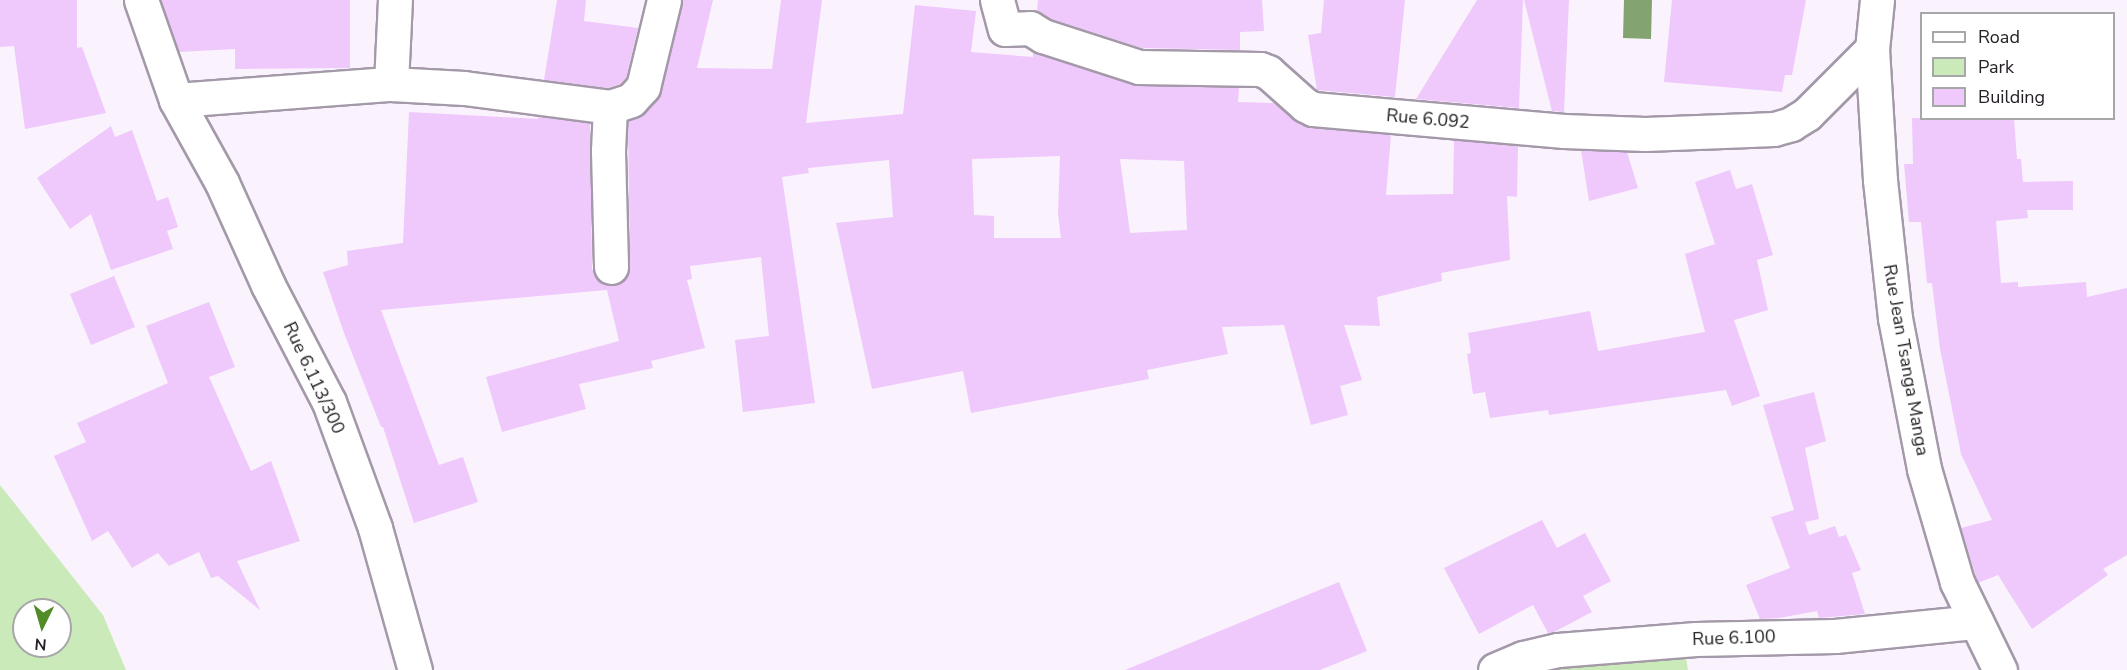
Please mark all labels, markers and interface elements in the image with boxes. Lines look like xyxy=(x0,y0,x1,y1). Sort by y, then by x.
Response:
legend xyxy=(1920,12,2115,120)
text: Road xyxy=(1978,25,2020,49)
text: Park xyxy=(1978,55,2014,79)
text: Building xyxy=(1978,85,2045,109)
street label: Rue 6.092 xyxy=(1385,105,1471,133)
street label: Rue Jean Tsanga Manga xyxy=(1879,263,1933,457)
street label: Rue 6.113/300 xyxy=(279,319,349,437)
north arrow xyxy=(12,598,72,658)
street label: Rue 6.100 xyxy=(1692,626,1776,650)
text: N xyxy=(34,632,48,655)

